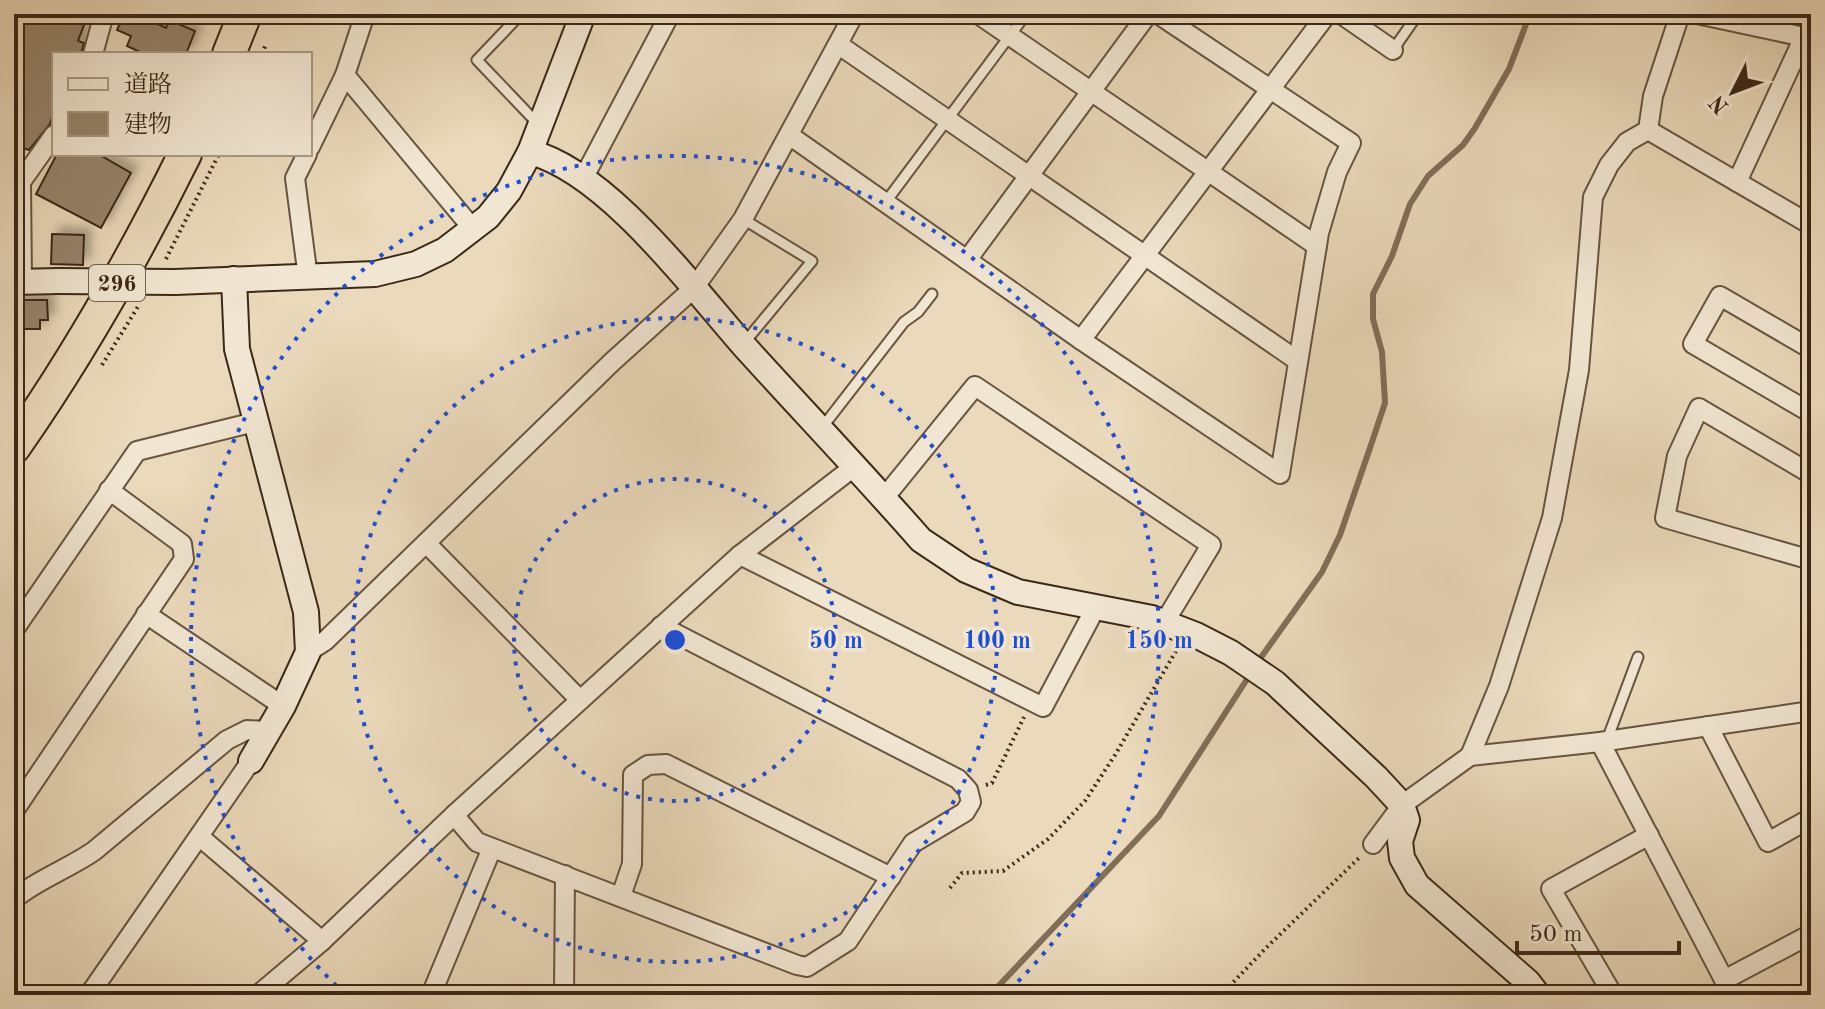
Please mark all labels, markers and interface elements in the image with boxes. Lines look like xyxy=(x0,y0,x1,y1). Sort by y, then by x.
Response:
legend xyxy=(52,52,312,156)
north arrow xyxy=(1693,52,1773,132)
text: 道路 xyxy=(124,71,172,98)
text: N xyxy=(1706,90,1733,118)
text: 建物 xyxy=(124,111,172,138)
road number: 296 xyxy=(89,265,145,301)
centre of rings xyxy=(661,626,689,654)
text: 50 m xyxy=(809,629,863,654)
text: 150 m xyxy=(1125,629,1193,654)
text: 100 m xyxy=(963,630,1031,654)
scale bar xyxy=(1517,905,1679,955)
text: 50 m xyxy=(1529,923,1583,947)

